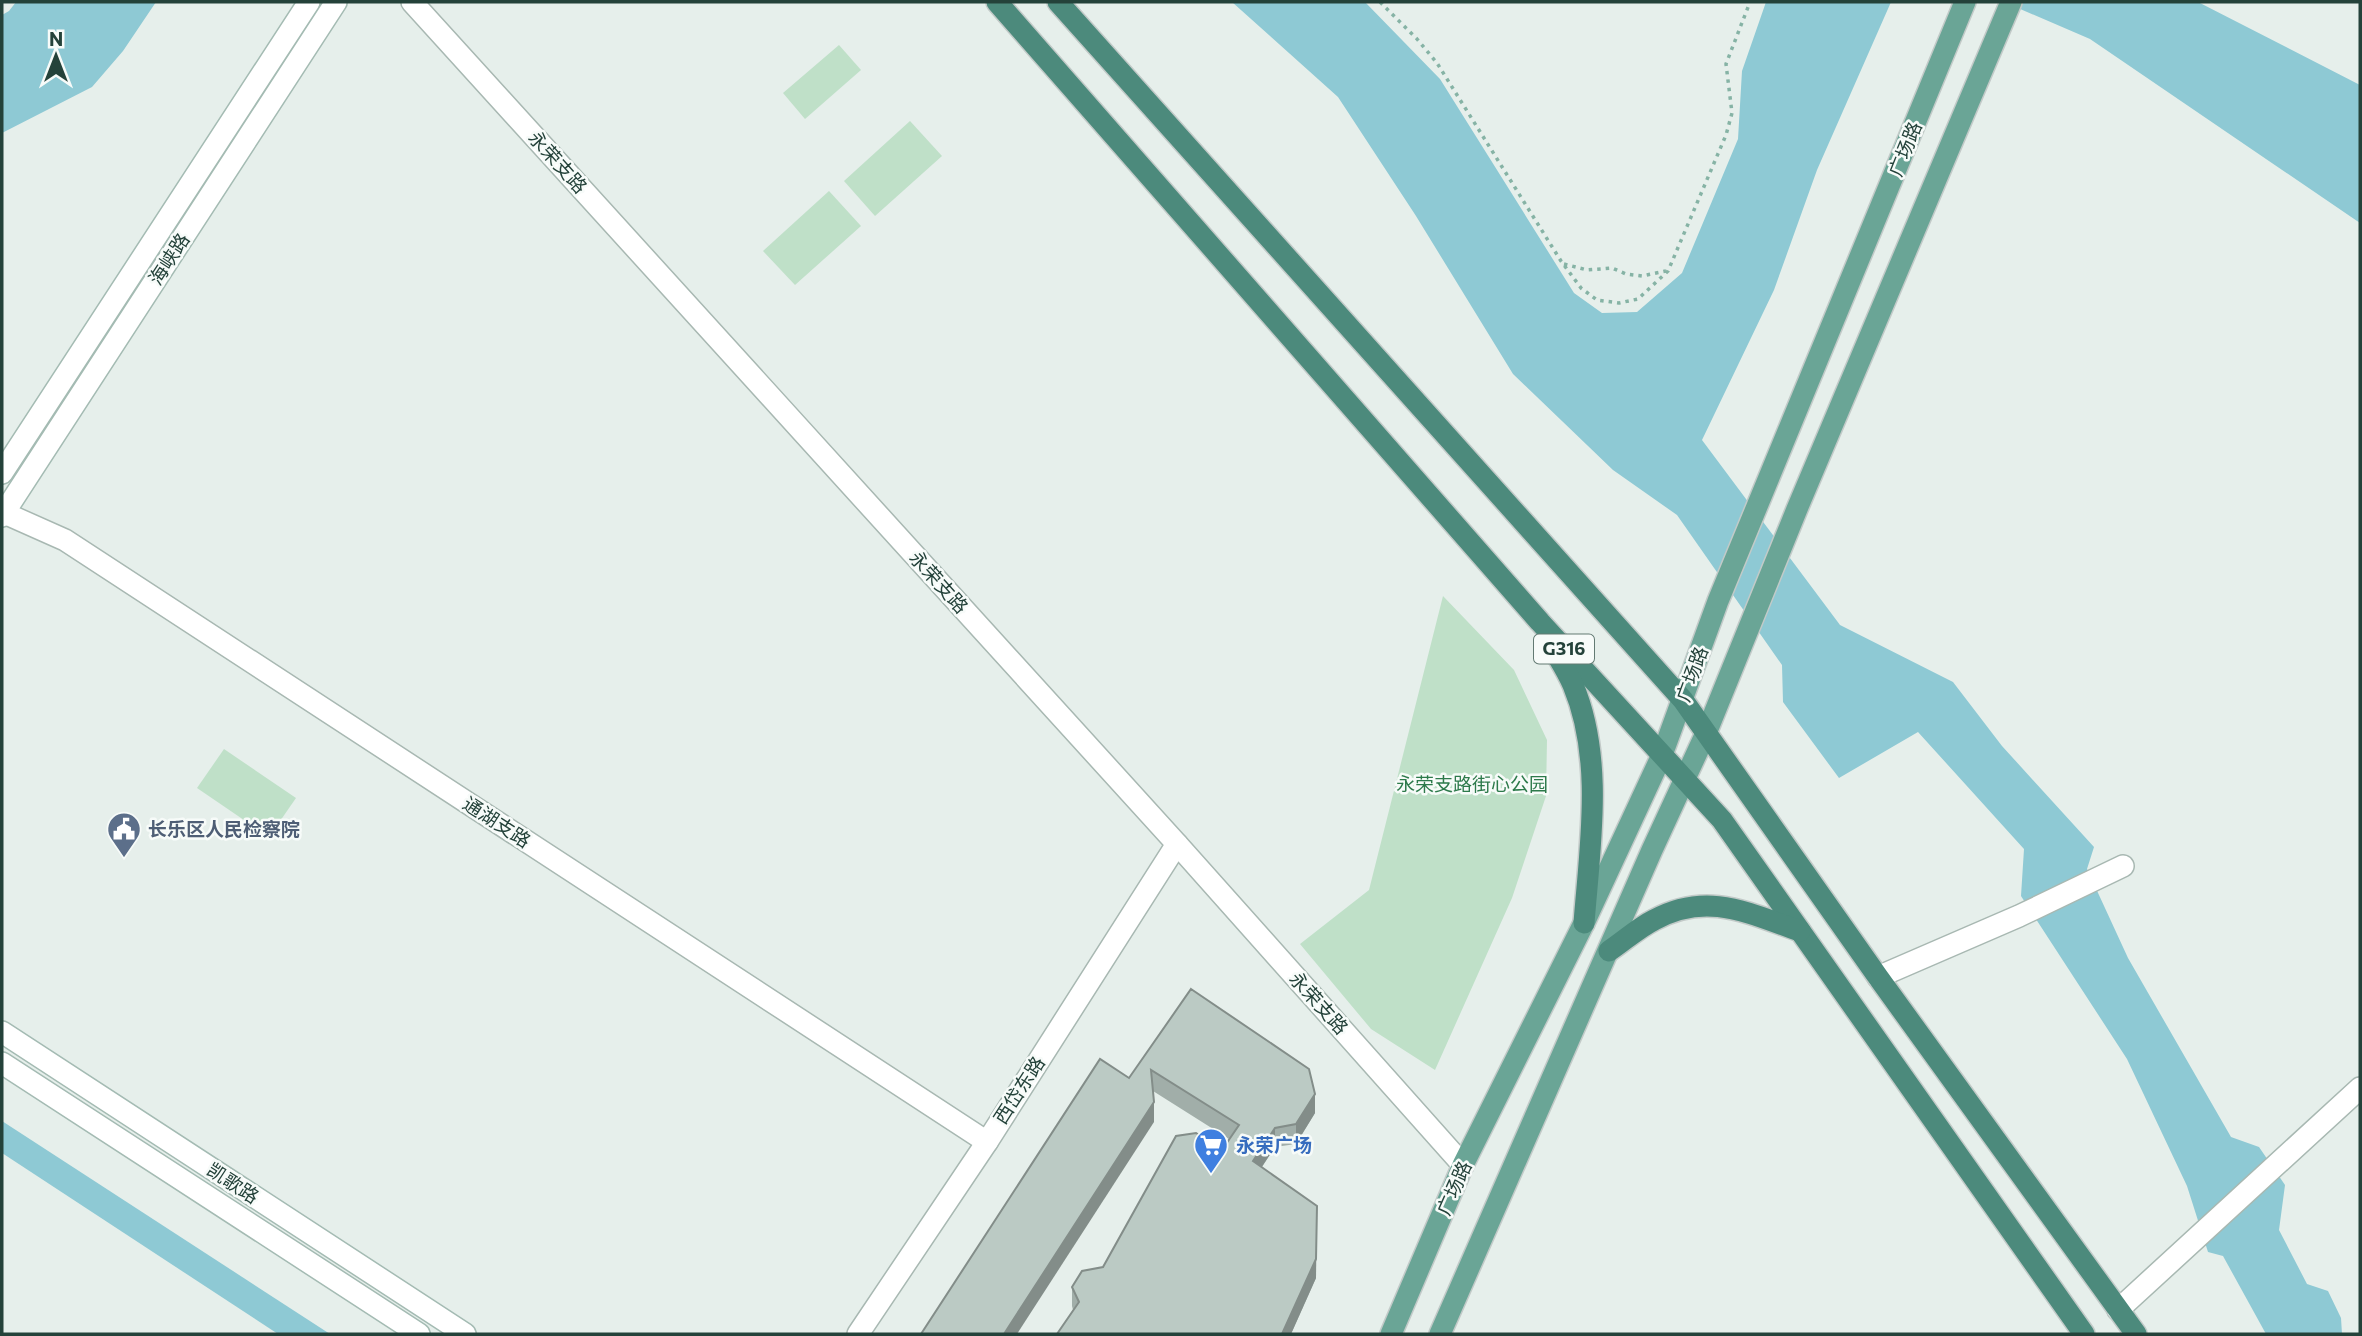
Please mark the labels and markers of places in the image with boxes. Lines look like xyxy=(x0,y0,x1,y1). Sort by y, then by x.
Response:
public building icon: 长乐区人民检察院 xyxy=(105,810,143,859)
place label: 长乐区人民检察院 xyxy=(148,817,300,840)
supermarket icon: 永荣广场 xyxy=(1192,1126,1230,1175)
place label: 永荣广场 xyxy=(1236,1133,1312,1156)

